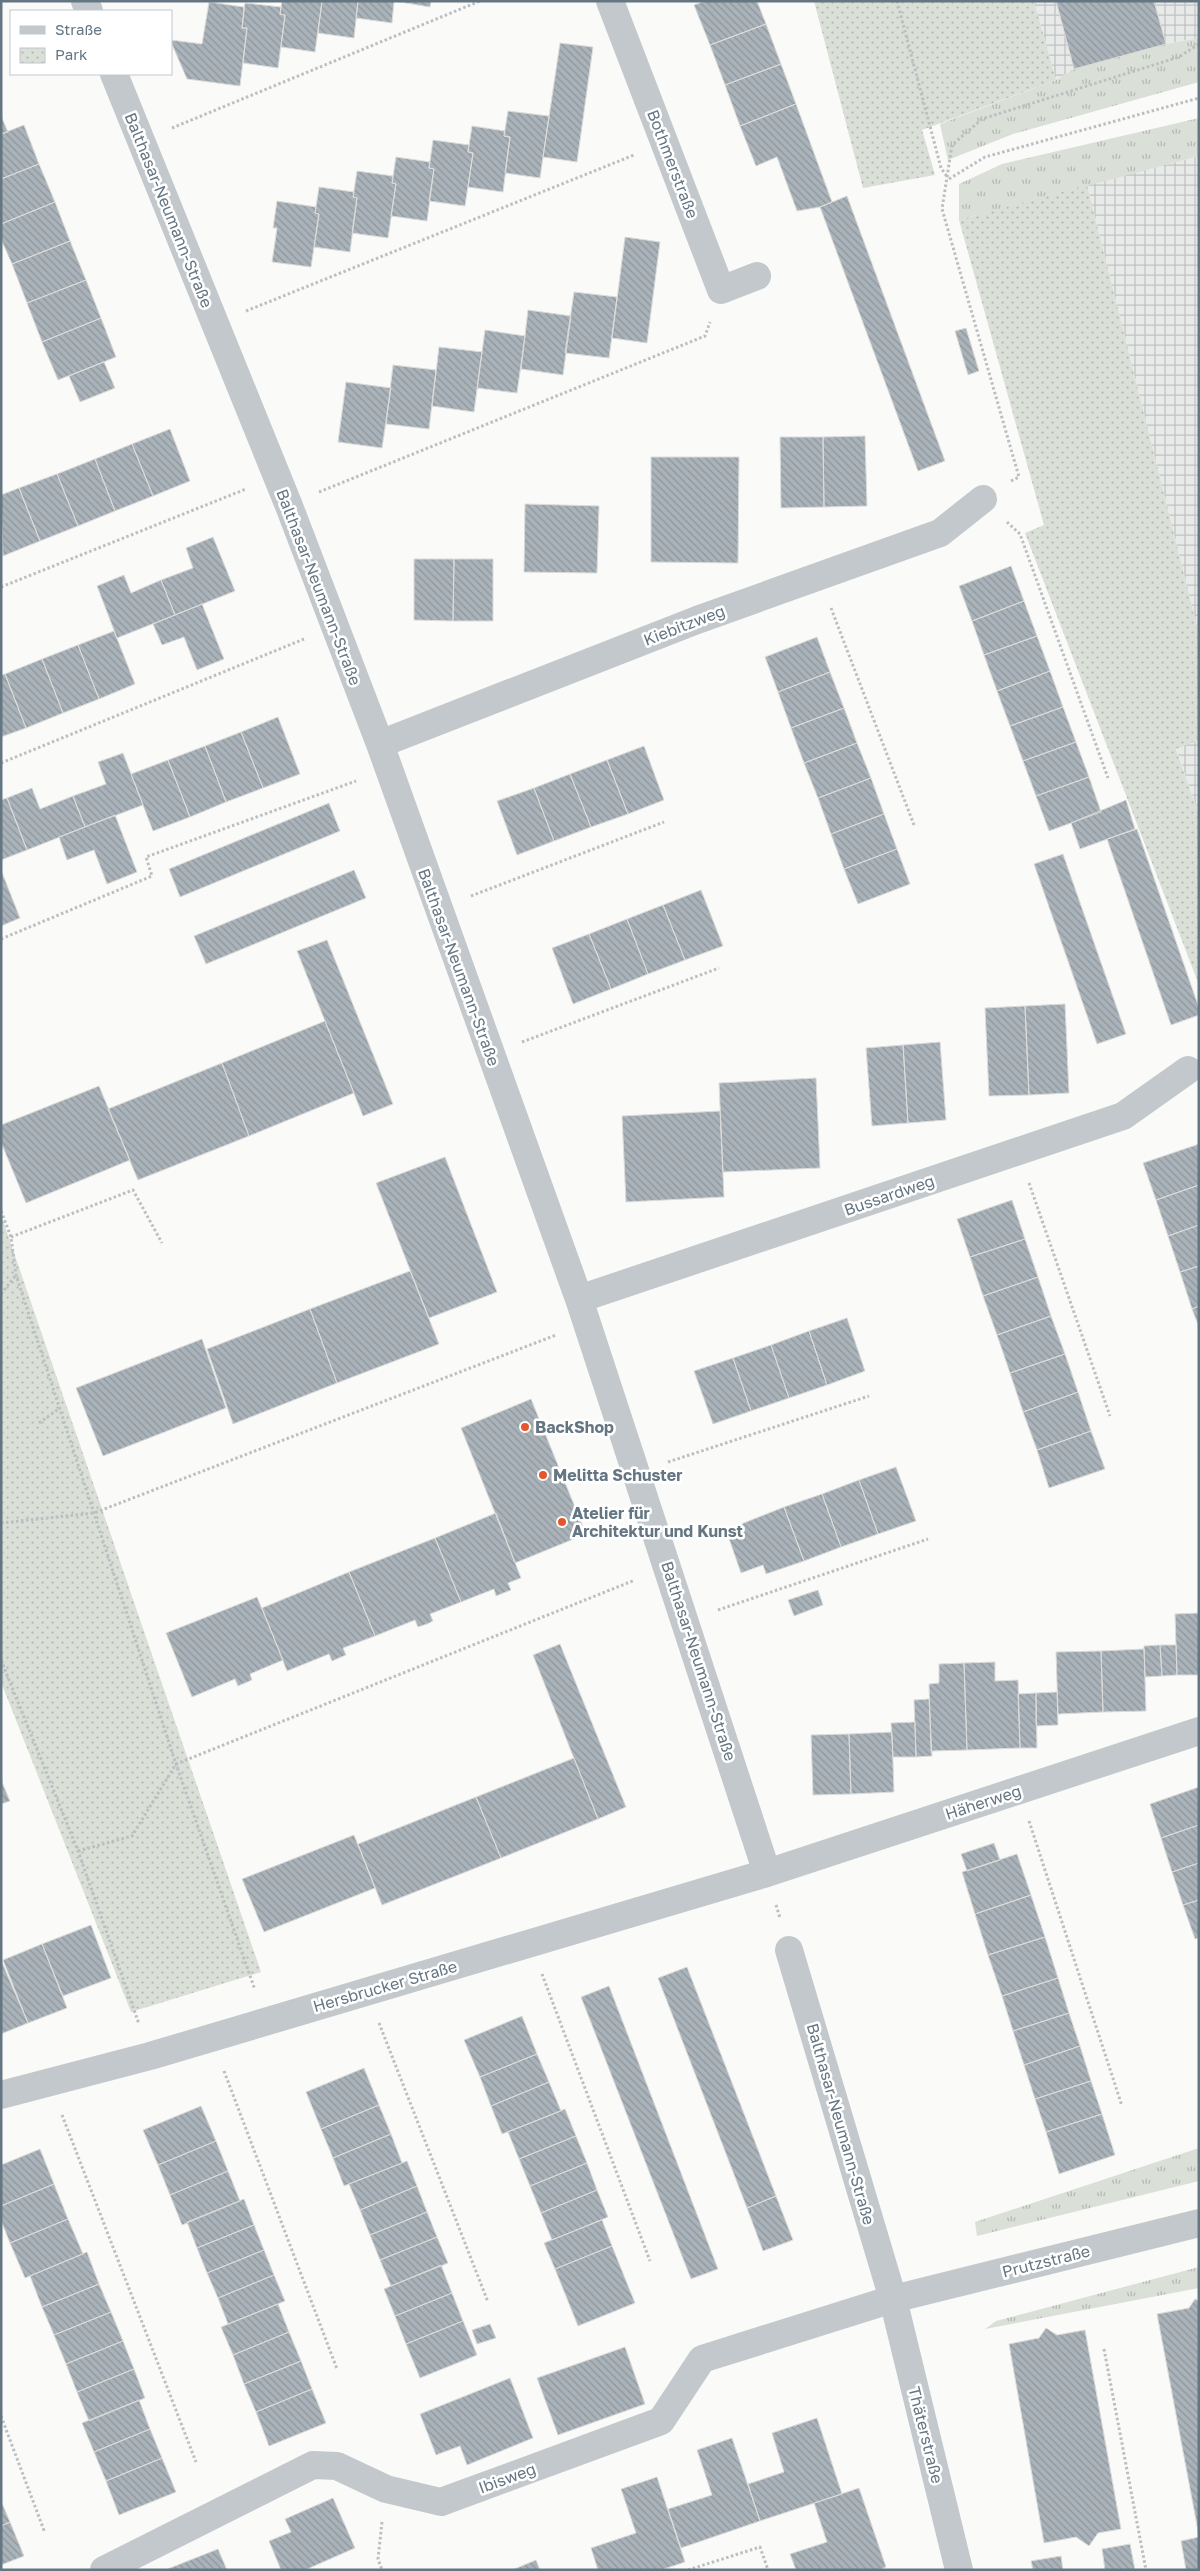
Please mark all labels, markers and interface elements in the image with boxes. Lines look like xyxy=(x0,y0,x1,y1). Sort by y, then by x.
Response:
legend xyxy=(10,10,172,75)
text: Straße xyxy=(55,20,102,38)
text: Park xyxy=(55,45,88,63)
street label: Bothmerstraße xyxy=(643,107,703,221)
street label: Balthasar-Neumann-Straße xyxy=(121,109,217,311)
street label: Balthasar-Neumann-Straße xyxy=(272,486,366,688)
street label: Kiebitzweg xyxy=(640,600,728,650)
street label: Balthasar-Neumann-Straße xyxy=(414,865,504,1069)
street label: Bussardweg xyxy=(841,1170,937,1220)
place label: BackShop xyxy=(535,1417,614,1437)
marker: BackShop xyxy=(519,1421,531,1433)
place label: Melitta Schuster xyxy=(553,1465,682,1485)
marker: Melitta Schuster xyxy=(537,1469,549,1481)
place label: Atelier für Architektur und Kunst xyxy=(572,1503,743,1541)
marker: Atelier für Architektur und Kunst xyxy=(556,1516,568,1528)
street label: Balthasar-Neumann-Straße xyxy=(657,1559,741,1763)
street label: Häherweg xyxy=(942,1780,1024,1824)
street label: Hersbrucker Straße xyxy=(311,1956,459,2016)
street label: Balthasar-Neumann-Straße xyxy=(803,2021,879,2227)
street label: Prutzstraße xyxy=(1000,2240,1092,2282)
street label: Thäterstraße xyxy=(904,2384,948,2486)
street label: Ibisweg xyxy=(476,2458,538,2498)

